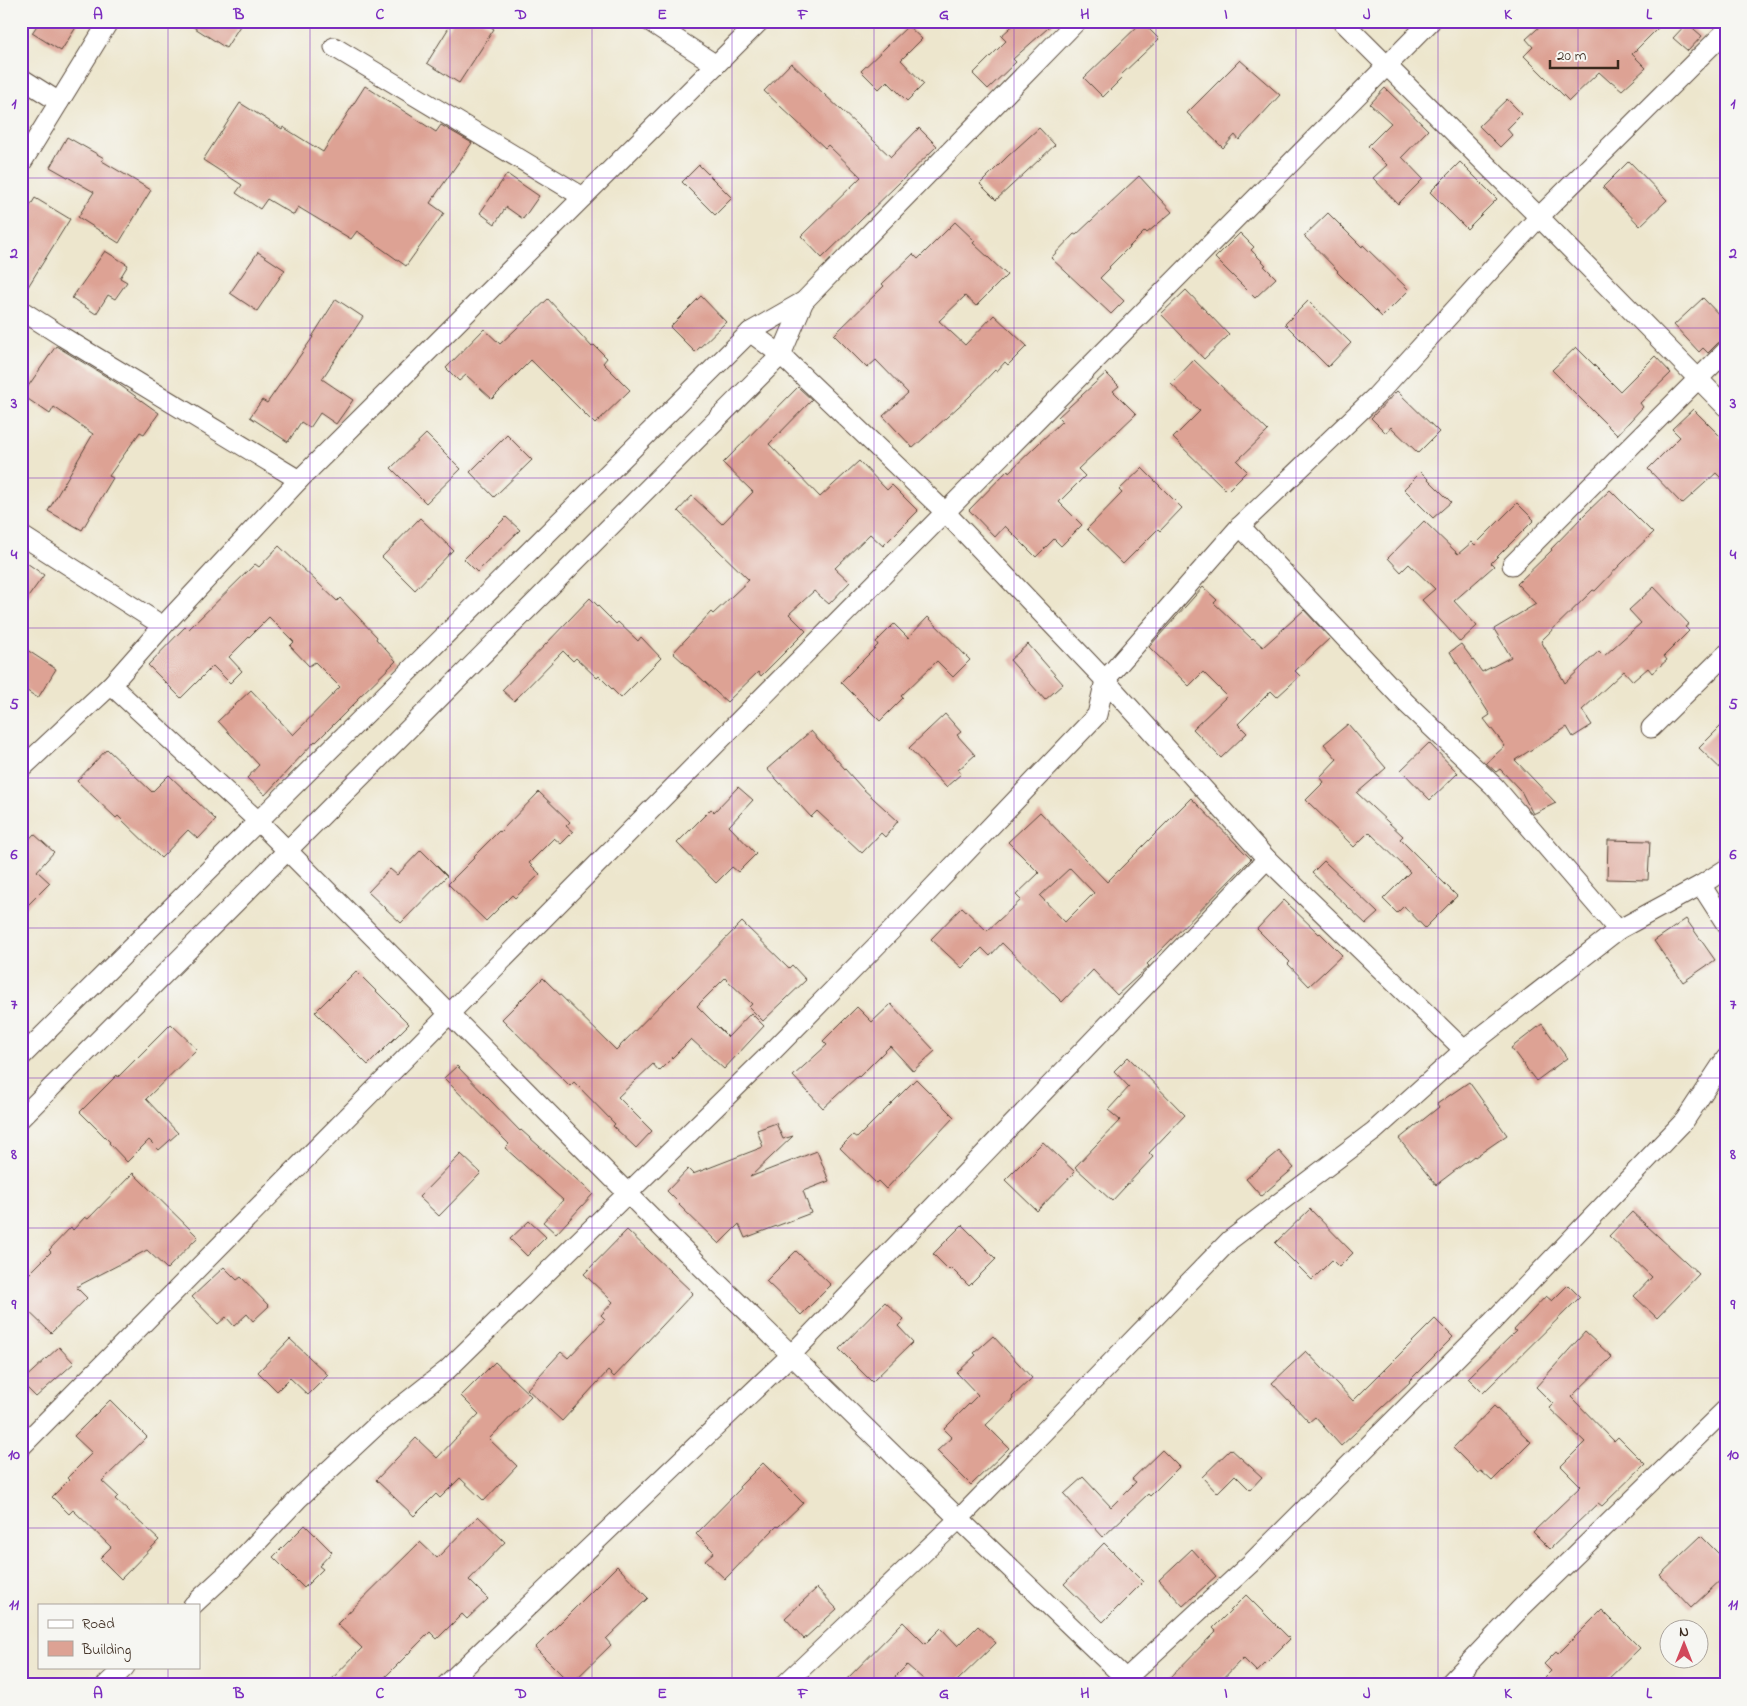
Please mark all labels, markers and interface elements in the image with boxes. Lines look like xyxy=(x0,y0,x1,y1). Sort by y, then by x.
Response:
text: A xyxy=(93,3,103,27)
text: B xyxy=(233,3,245,27)
text: C xyxy=(376,3,385,27)
text: D xyxy=(514,3,527,27)
text: E xyxy=(657,3,667,27)
text: F xyxy=(797,3,809,27)
text: G xyxy=(939,3,949,27)
text: H xyxy=(1080,3,1090,27)
text: I xyxy=(1224,3,1228,27)
text: J xyxy=(1363,3,1371,27)
text: K xyxy=(1504,3,1513,27)
text: L xyxy=(1646,3,1653,27)
scale bar xyxy=(1550,38,1617,70)
text: 20 m xyxy=(1557,45,1587,67)
text: 1 xyxy=(11,92,17,116)
text: 1 xyxy=(1730,92,1736,116)
text: 2 xyxy=(9,242,18,266)
text: 2 xyxy=(1728,242,1737,266)
text: 3 xyxy=(10,392,18,416)
text: 3 xyxy=(1729,392,1737,416)
text: 4 xyxy=(10,543,18,567)
text: 4 xyxy=(1729,543,1737,567)
text: 5 xyxy=(9,693,19,717)
text: 5 xyxy=(1728,693,1738,717)
text: 6 xyxy=(9,843,18,867)
text: 6 xyxy=(1728,843,1737,867)
text: 7 xyxy=(11,993,18,1017)
text: 7 xyxy=(1730,993,1737,1017)
text: 8 xyxy=(10,1143,17,1167)
text: 8 xyxy=(1729,1143,1736,1167)
text: 9 xyxy=(11,1293,17,1317)
text: 9 xyxy=(1730,1293,1736,1317)
text: 10 xyxy=(8,1443,20,1467)
text: 10 xyxy=(1727,1443,1739,1467)
text: 11 xyxy=(9,1593,20,1617)
text: 11 xyxy=(1728,1593,1739,1617)
legend xyxy=(38,1604,200,1668)
text: Road xyxy=(82,1613,115,1635)
north arrow xyxy=(1660,1618,1710,1668)
text: N xyxy=(1679,1622,1689,1643)
text: Building xyxy=(81,1639,131,1662)
text: A xyxy=(93,1682,103,1706)
text: B xyxy=(233,1682,245,1706)
text: C xyxy=(376,1682,385,1706)
text: D xyxy=(514,1682,527,1706)
text: E xyxy=(657,1682,667,1706)
text: F xyxy=(797,1682,809,1706)
text: G xyxy=(939,1682,949,1706)
text: H xyxy=(1080,1682,1090,1706)
text: I xyxy=(1224,1682,1228,1706)
text: J xyxy=(1363,1682,1371,1706)
text: K xyxy=(1504,1682,1513,1706)
text: L xyxy=(1646,1682,1653,1706)

